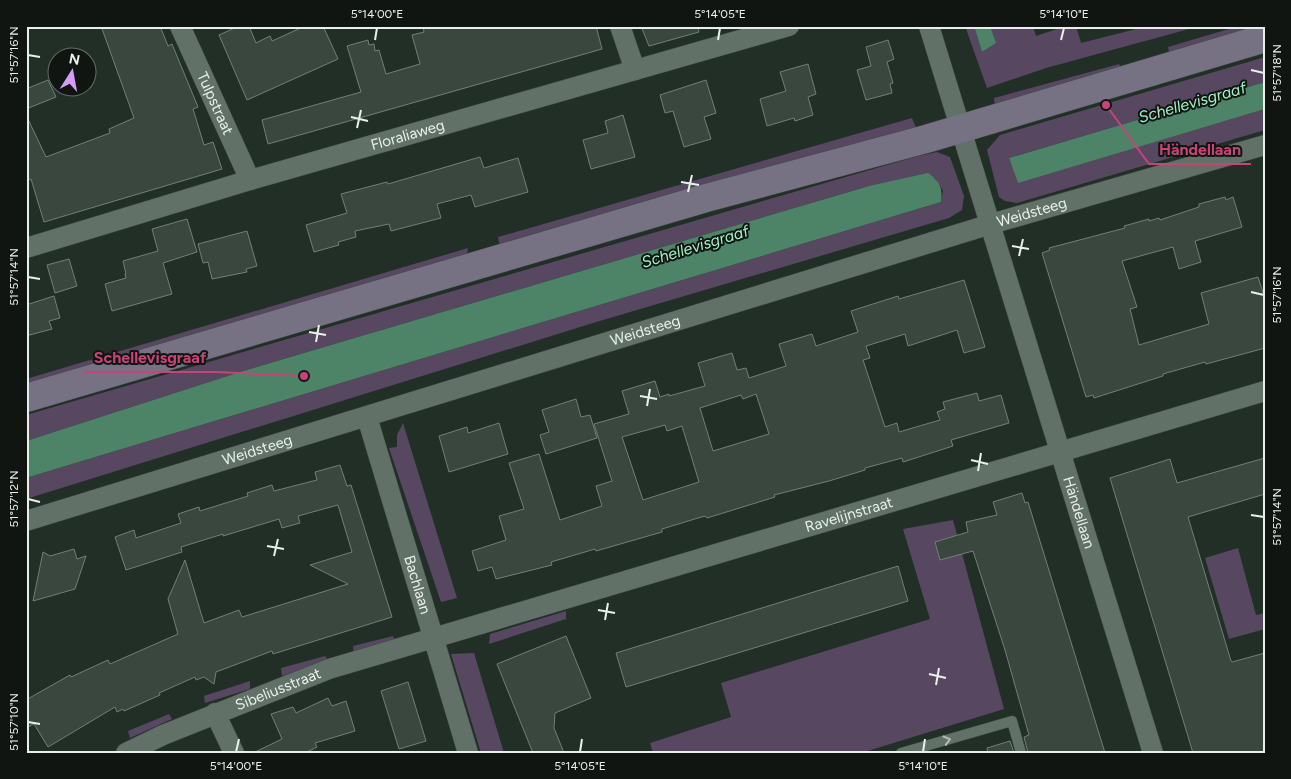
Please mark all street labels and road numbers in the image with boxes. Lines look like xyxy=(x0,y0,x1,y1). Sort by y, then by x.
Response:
street label: Tulpstraat xyxy=(193,69,237,138)
street label: Floraliaweg xyxy=(369,116,447,154)
street label: Weidsteeg xyxy=(995,194,1069,231)
street label: Weidsteeg xyxy=(608,311,682,350)
street label: Weidsteeg xyxy=(220,431,294,469)
street label: Händellaan xyxy=(1059,474,1098,551)
street label: Ravelijnstraat xyxy=(803,493,895,536)
street label: Bachlaan xyxy=(400,553,435,616)
street label: Sibeliusstraat xyxy=(233,664,324,714)

